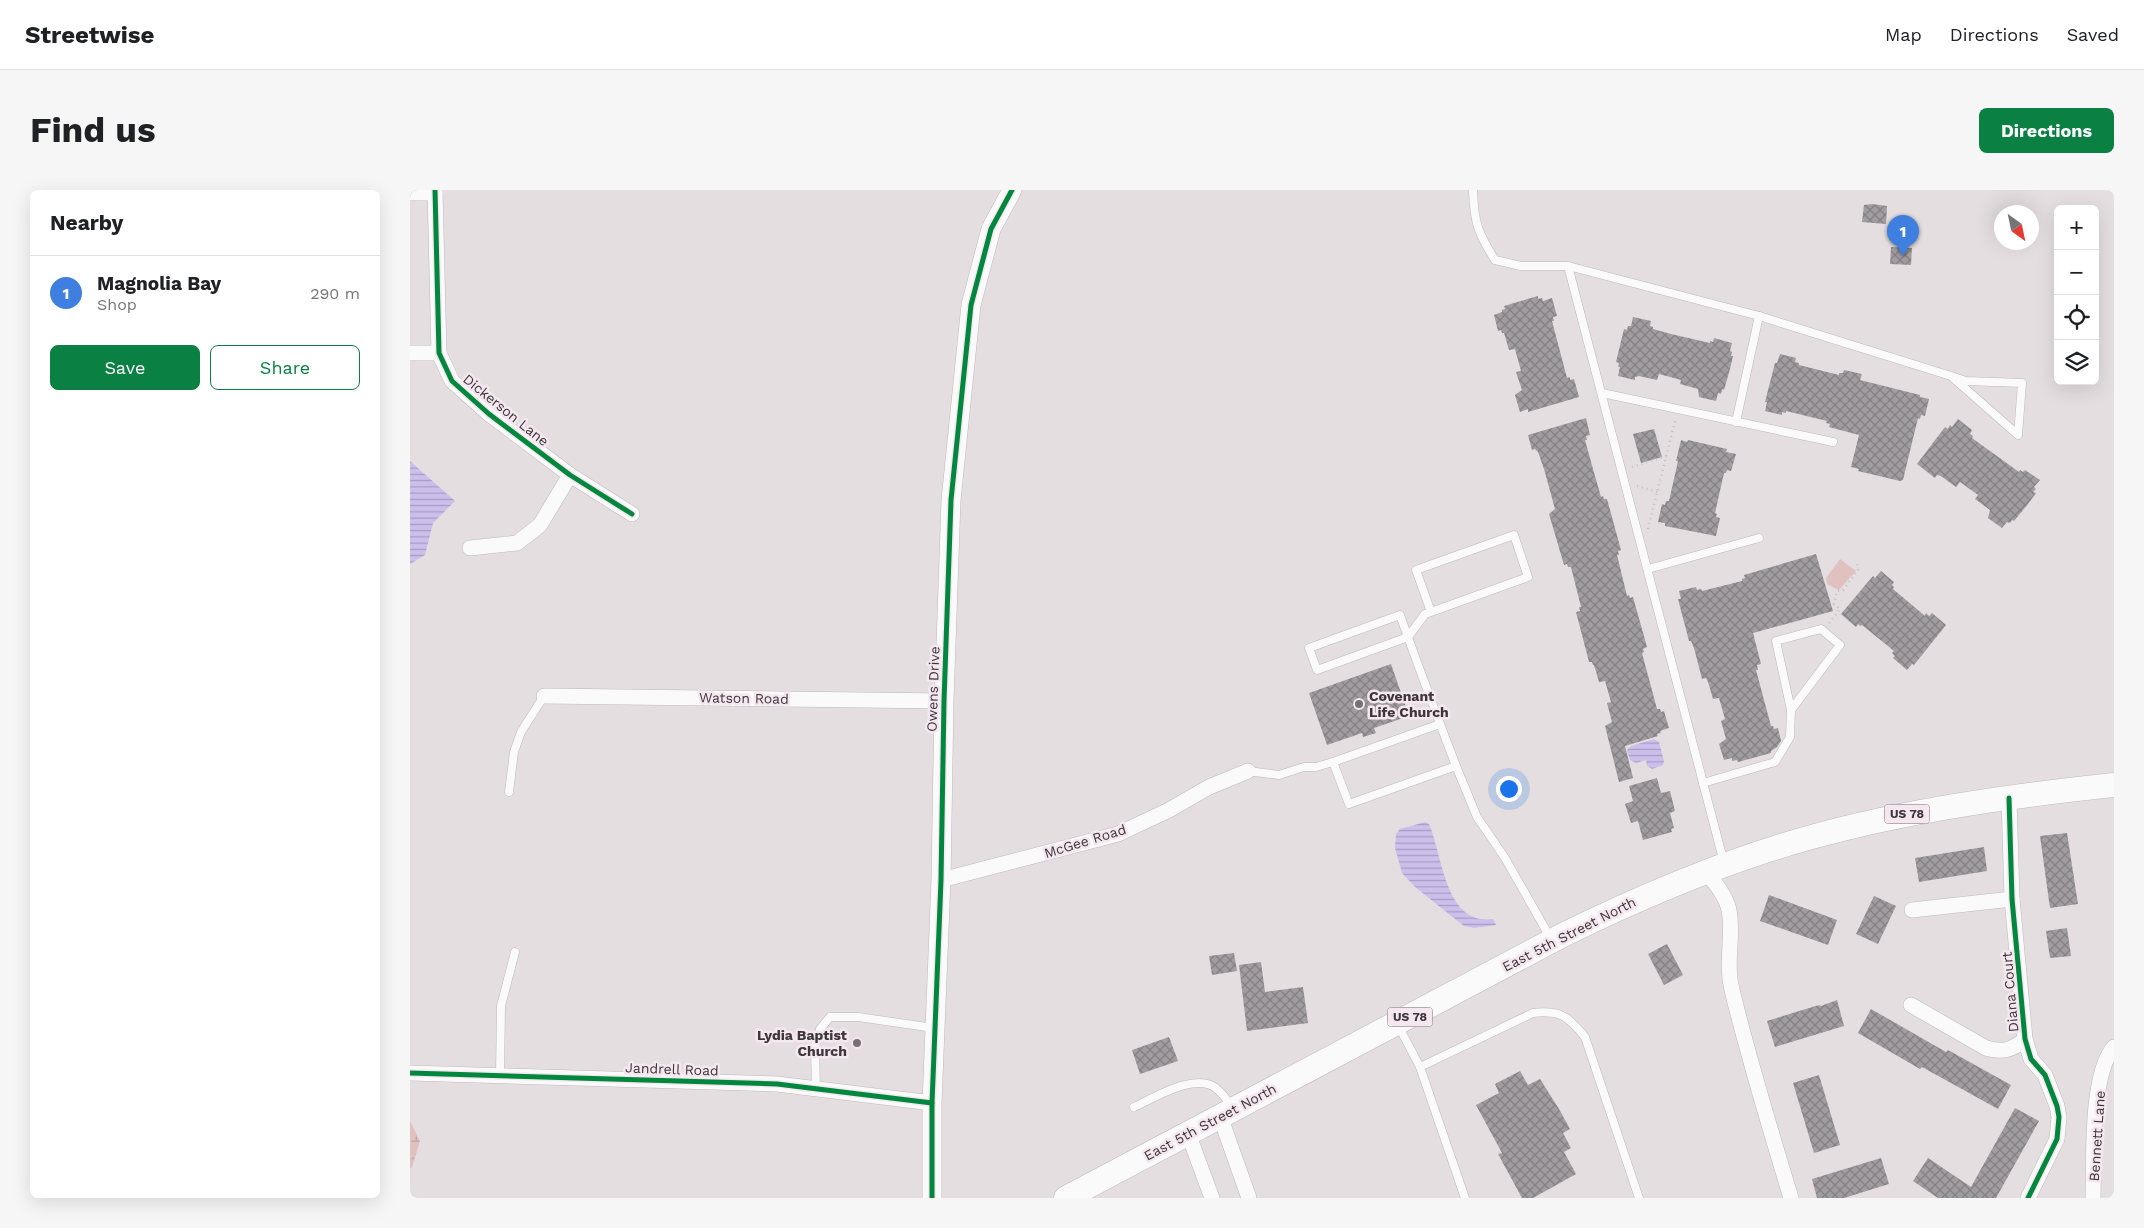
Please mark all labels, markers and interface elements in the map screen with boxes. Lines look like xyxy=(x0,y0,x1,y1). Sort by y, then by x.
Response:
text: Streetwise xyxy=(25,21,154,49)
text: Map xyxy=(1885,24,1922,45)
text: Directions xyxy=(1950,24,2039,45)
text: Saved xyxy=(2067,24,2119,45)
button: Directions xyxy=(1979,108,2114,153)
text: Find us xyxy=(30,109,156,151)
north arrow xyxy=(1994,205,2039,250)
map controls xyxy=(2054,205,2099,385)
button: + xyxy=(2054,205,2099,250)
text: Nearby xyxy=(50,210,123,235)
pin: 1 xyxy=(1887,215,1919,256)
button: − xyxy=(2054,250,2099,295)
text: Magnolia Bay xyxy=(97,272,221,295)
text: 1 xyxy=(63,284,69,303)
text: 290 m xyxy=(310,284,360,303)
text: Shop xyxy=(97,295,137,314)
button: locate xyxy=(2054,295,2099,340)
button: layers xyxy=(2054,340,2099,385)
button: Save xyxy=(50,345,200,390)
button: Share xyxy=(210,345,360,390)
street label: Dickerson Lane xyxy=(460,371,552,449)
street label: Owens Drive xyxy=(924,646,942,732)
place label: Covenant Life Church xyxy=(1369,688,1449,720)
street label: Watson Road xyxy=(699,689,789,707)
marker: Covenant Life Church xyxy=(1353,698,1365,710)
your location xyxy=(1496,776,1522,802)
road number: US 78 xyxy=(1884,804,1930,824)
street label: McGee Road xyxy=(1042,821,1128,861)
street label: East 5th Street North xyxy=(1500,893,1638,975)
street label: Diana Court xyxy=(1999,951,2021,1033)
road number: US 78 xyxy=(1388,1008,1432,1026)
place label: Lydia Baptist Church xyxy=(757,1027,847,1059)
marker: Lydia Baptist Church xyxy=(851,1037,863,1049)
street label: Jandrell Road xyxy=(625,1059,719,1079)
street label: East 5th Street North xyxy=(1141,1080,1279,1164)
street label: Bennett Lane xyxy=(2086,1090,2108,1182)

